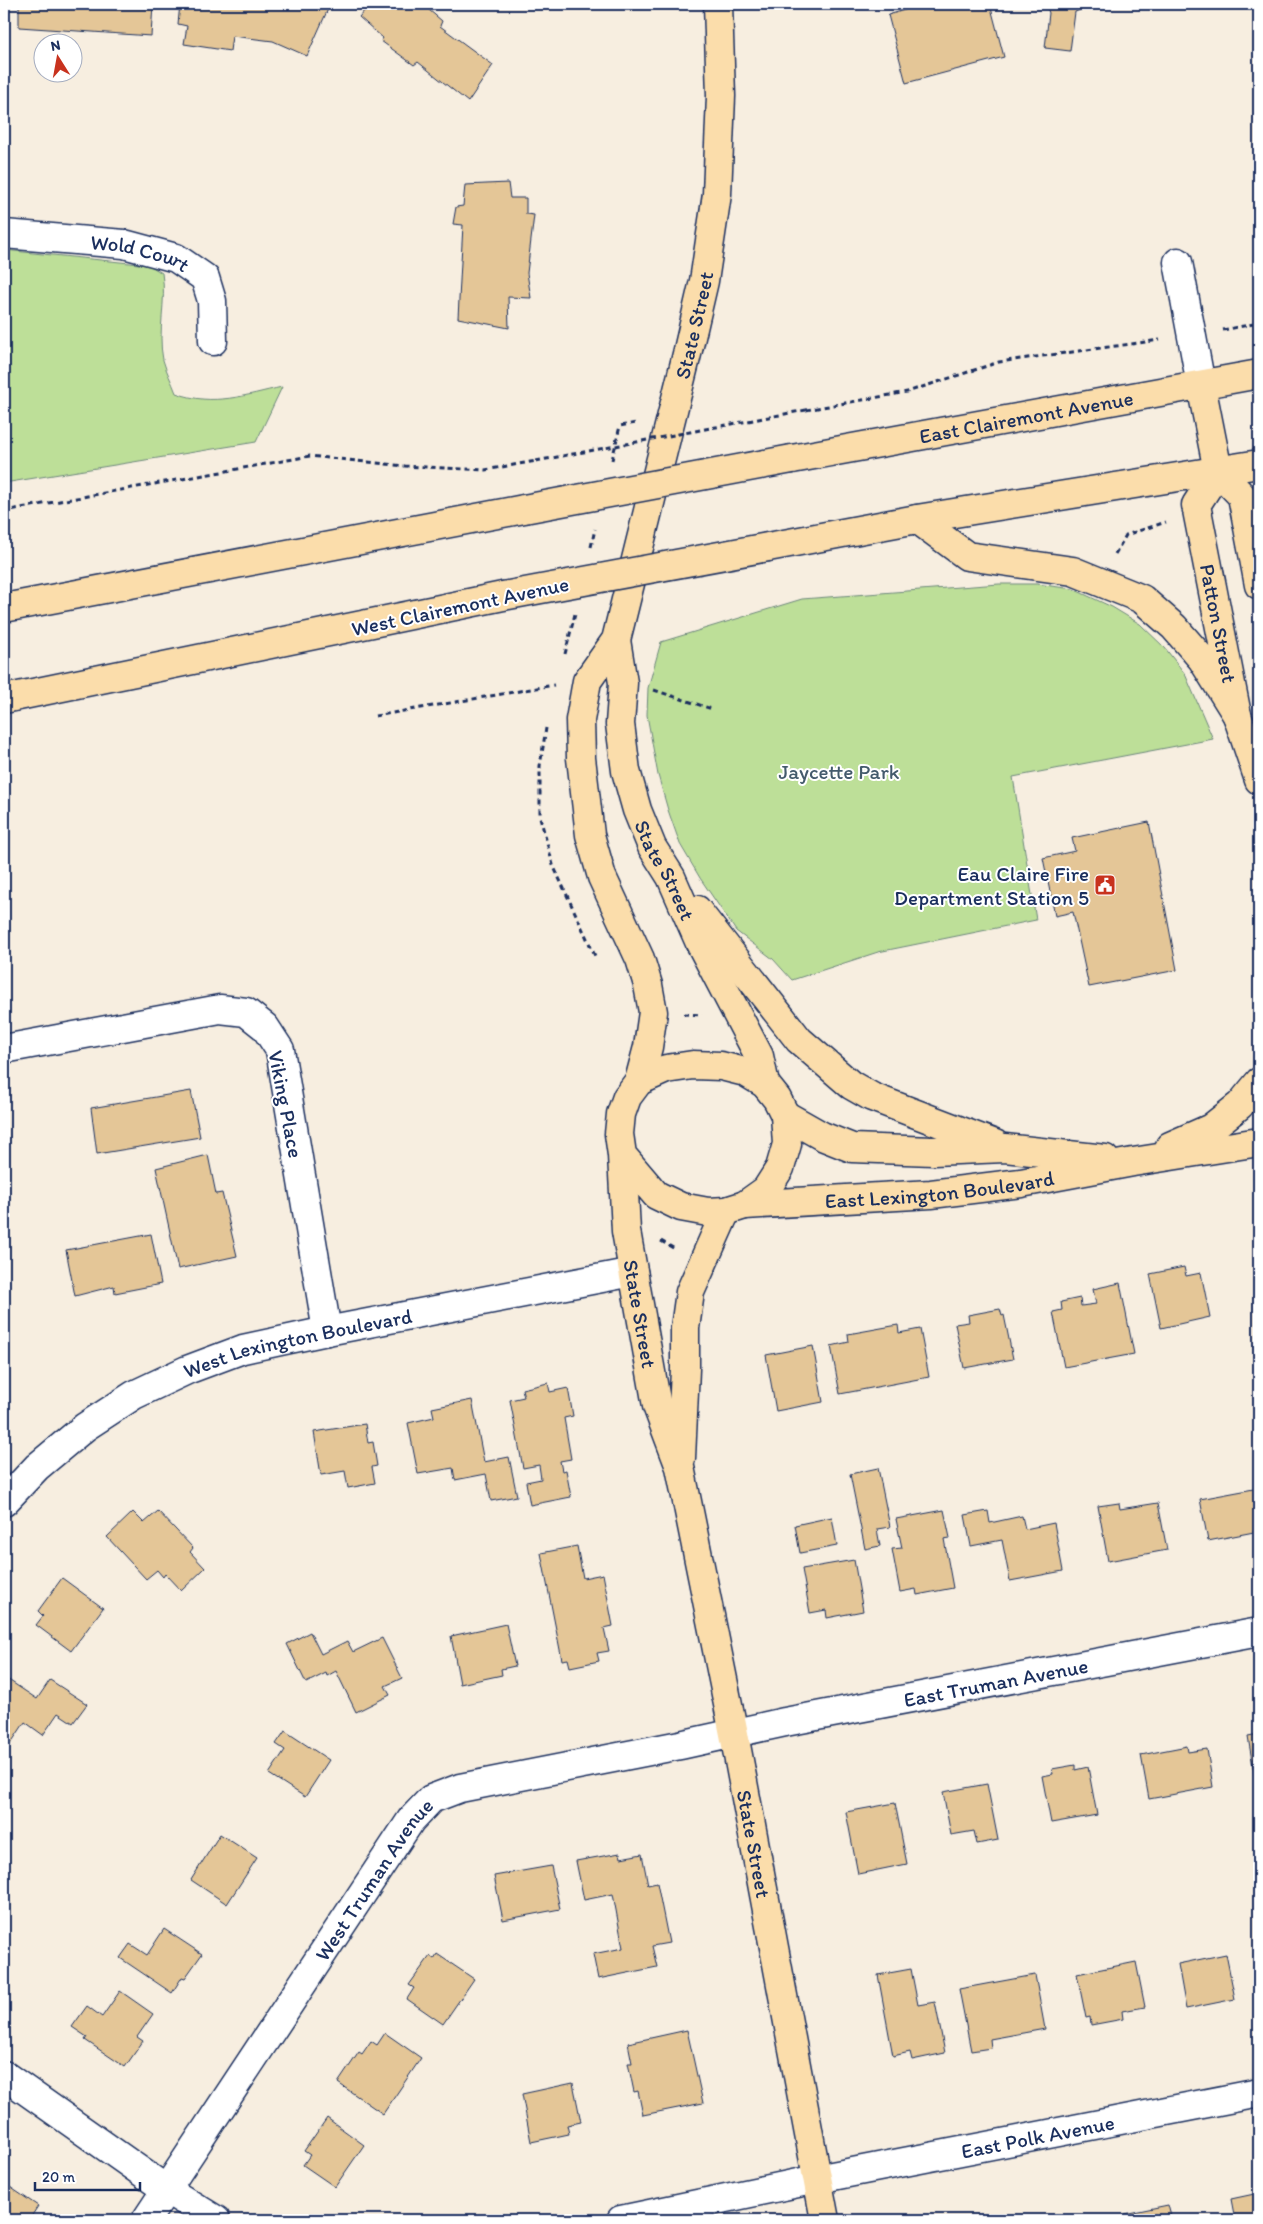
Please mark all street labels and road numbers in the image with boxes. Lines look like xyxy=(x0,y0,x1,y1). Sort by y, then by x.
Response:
street label: Wold Court xyxy=(90,229,195,277)
street label: State Street xyxy=(669,270,718,381)
street label: East Clairemont Avenue xyxy=(917,385,1135,448)
street label: Patton Street xyxy=(1195,562,1243,685)
street label: West Clairemont Avenue xyxy=(349,571,571,641)
street label: State Street xyxy=(630,816,701,924)
street label: Viking Place xyxy=(263,1048,309,1160)
street label: East Lexington Boulevard xyxy=(824,1165,1056,1213)
street label: State Street xyxy=(619,1258,663,1370)
street label: West Lexington Boulevard xyxy=(180,1302,414,1383)
street label: East Truman Avenue xyxy=(901,1652,1090,1712)
street label: State Street xyxy=(732,1788,777,1900)
street label: West Truman Avenue xyxy=(309,1792,438,1965)
street label: East Polk Avenue xyxy=(959,2109,1116,2163)

